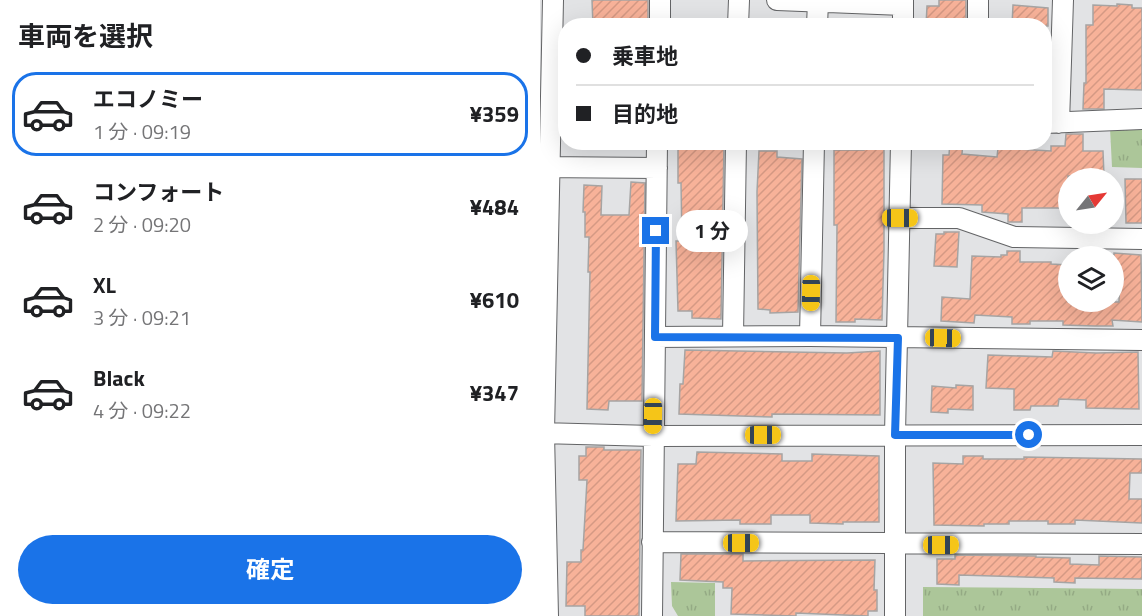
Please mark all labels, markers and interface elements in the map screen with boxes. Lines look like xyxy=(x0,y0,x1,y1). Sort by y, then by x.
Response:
text: 車両を選択 xyxy=(18,15,153,56)
text: 乗車地 xyxy=(612,39,678,73)
text: エコノミー xyxy=(93,82,203,116)
icon: car xyxy=(21,87,75,141)
text: ¥359 xyxy=(470,97,519,131)
text: 目的地 xyxy=(612,97,678,131)
text: 1 分 · 09:19 xyxy=(93,116,191,147)
north arrow xyxy=(1058,168,1124,234)
map controls xyxy=(1058,168,1124,312)
text: コンフォート xyxy=(93,175,224,209)
icon: car xyxy=(21,180,75,234)
text: ¥484 xyxy=(470,190,519,224)
text: 2 分 · 09:20 xyxy=(93,209,191,240)
car xyxy=(882,209,918,227)
callout: 1 分 xyxy=(677,210,749,252)
text: 1 分 xyxy=(694,215,730,246)
route end xyxy=(642,217,669,244)
button: layers xyxy=(1058,246,1124,312)
text: XL xyxy=(93,268,116,302)
icon: car xyxy=(21,273,75,327)
car xyxy=(802,275,820,311)
text: ¥610 xyxy=(470,283,519,317)
text: 3 分 · 09:21 xyxy=(93,302,191,333)
car xyxy=(925,329,961,347)
text: Black xyxy=(93,361,145,395)
icon: car xyxy=(21,366,75,420)
text: ¥347 xyxy=(470,376,519,410)
text: 4 分 · 09:22 xyxy=(93,395,191,426)
car xyxy=(644,398,662,434)
route start xyxy=(1015,421,1042,448)
car xyxy=(745,426,781,444)
car xyxy=(723,534,759,552)
button: 確定 xyxy=(18,535,522,604)
car xyxy=(923,536,959,554)

